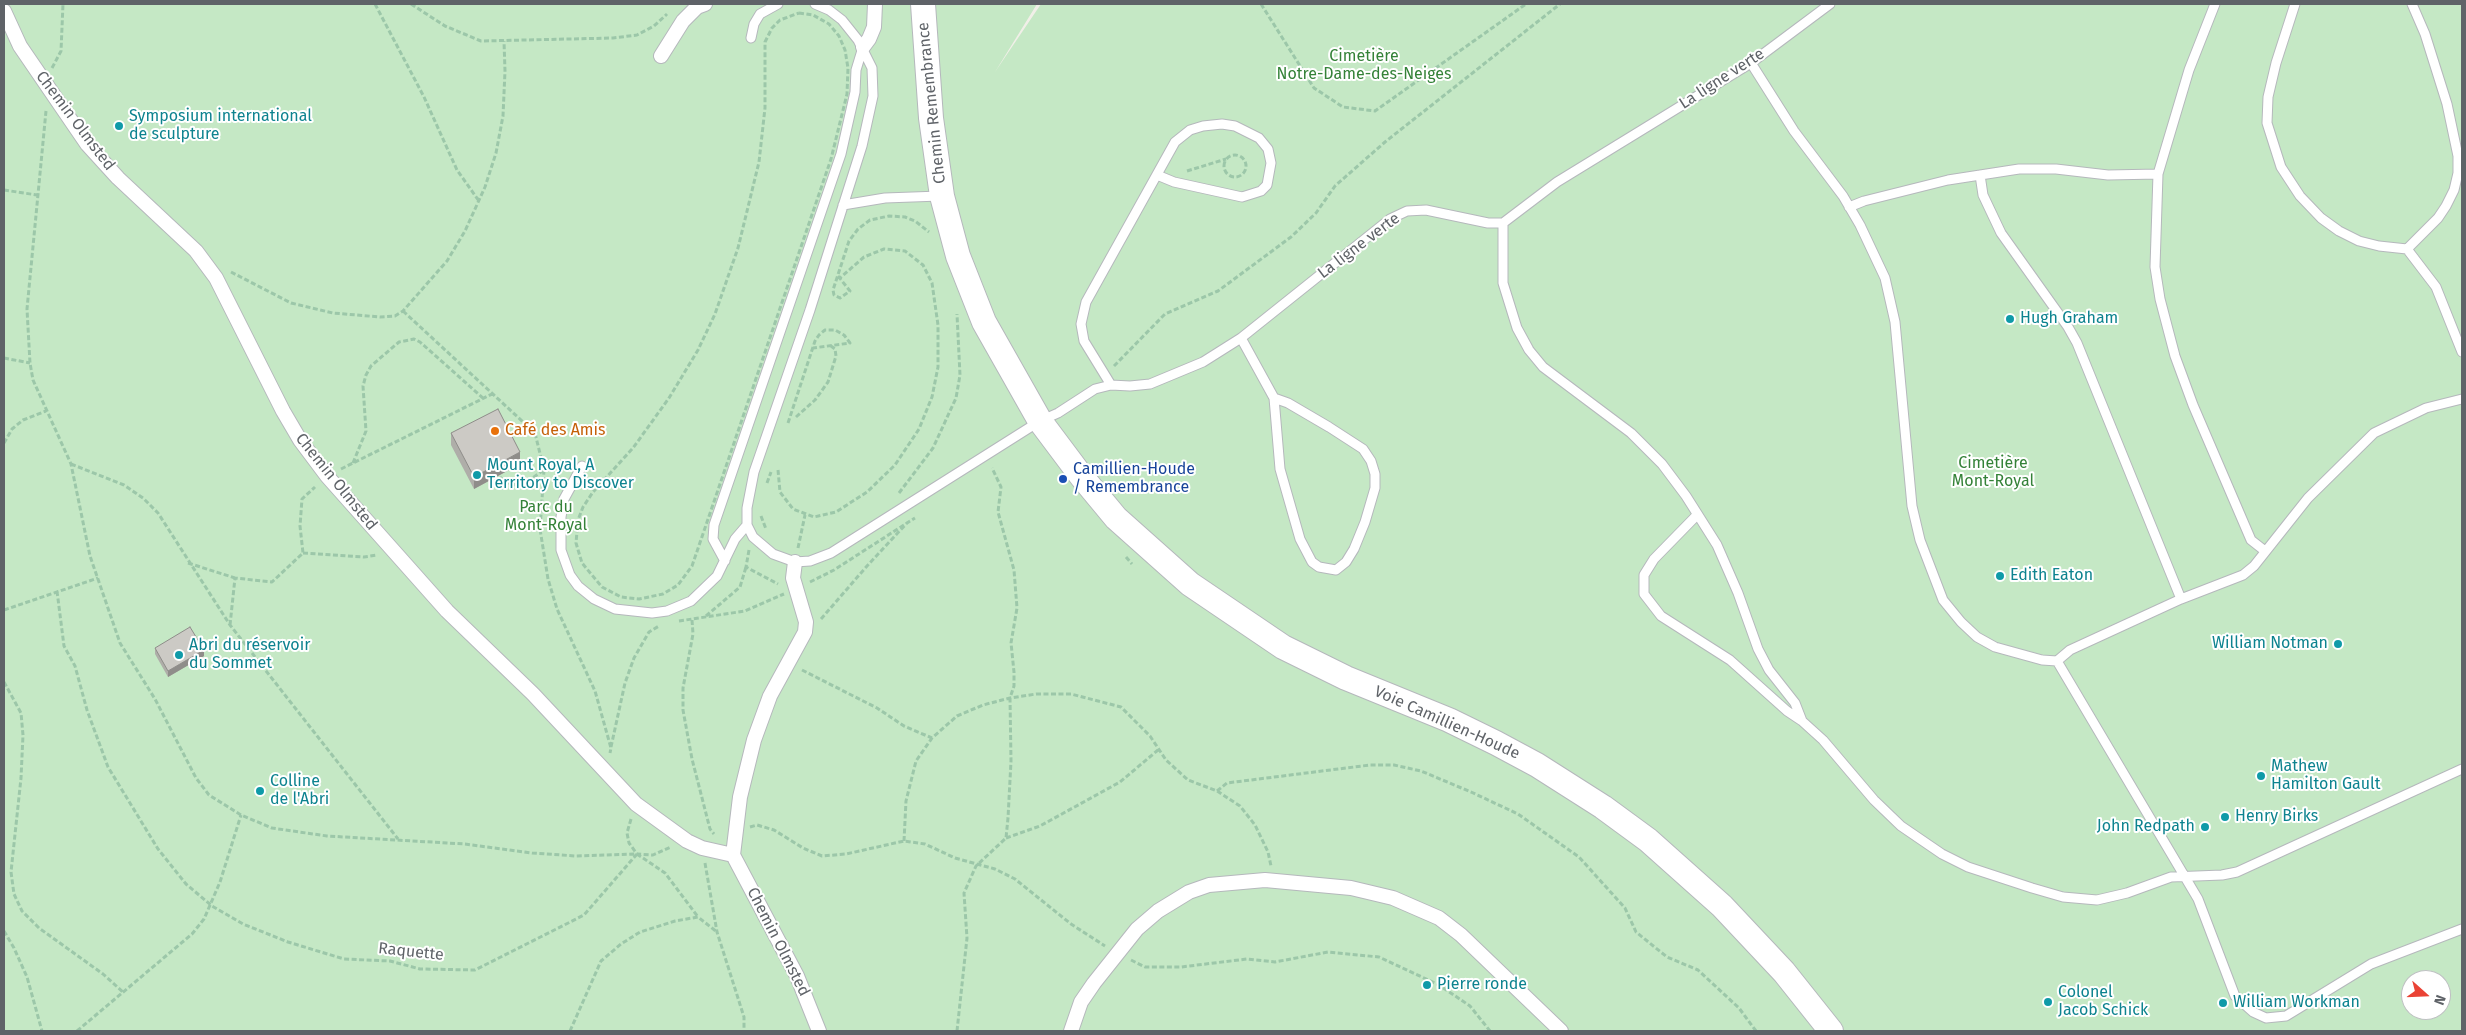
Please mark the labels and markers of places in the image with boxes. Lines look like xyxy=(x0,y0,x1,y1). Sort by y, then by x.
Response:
place label: Symposium international de sculpture xyxy=(129,107,312,145)
marker: Symposium international de sculpture xyxy=(113,120,125,132)
place label: Hugh Graham xyxy=(2020,309,2118,329)
marker: Hugh Graham xyxy=(2004,313,2016,325)
place label: Café des Amis xyxy=(505,421,606,441)
marker: Café des Amis xyxy=(489,425,501,437)
place label: Mount Royal, A Territory to Discover xyxy=(487,456,634,494)
place label: Camillien-Houde / Remembrance xyxy=(1073,460,1195,498)
marker: Mount Royal, A Territory to Discover xyxy=(471,469,483,481)
marker: Camillien-Houde / Remembrance xyxy=(1057,473,1069,485)
place label: Edith Eaton xyxy=(2010,566,2093,586)
marker: Edith Eaton xyxy=(1994,570,2006,582)
place label: William Notman xyxy=(2212,634,2328,654)
place label: Abri du réservoir du Sommet xyxy=(189,636,310,674)
marker: William Notman xyxy=(2332,638,2344,650)
marker: Abri du réservoir du Sommet xyxy=(173,649,185,661)
place label: Mathew Hamilton Gault xyxy=(2271,757,2381,795)
marker: Mathew Hamilton Gault xyxy=(2255,770,2267,782)
place label: Colline de l'Abri xyxy=(270,772,329,810)
marker: Colline de l'Abri xyxy=(254,785,266,797)
place label: Henry Birks xyxy=(2235,807,2318,827)
marker: Henry Birks xyxy=(2219,811,2231,823)
place label: John Redpath xyxy=(2097,817,2195,837)
marker: John Redpath xyxy=(2199,821,2211,833)
place label: Pierre ronde xyxy=(1437,975,1527,995)
marker: Pierre ronde xyxy=(1421,979,1433,991)
place label: Colonel Jacob Schick xyxy=(2058,983,2148,1021)
place label: William Workman xyxy=(2233,993,2360,1013)
marker: Colonel Jacob Schick xyxy=(2042,996,2054,1008)
marker: William Workman xyxy=(2217,997,2229,1009)

